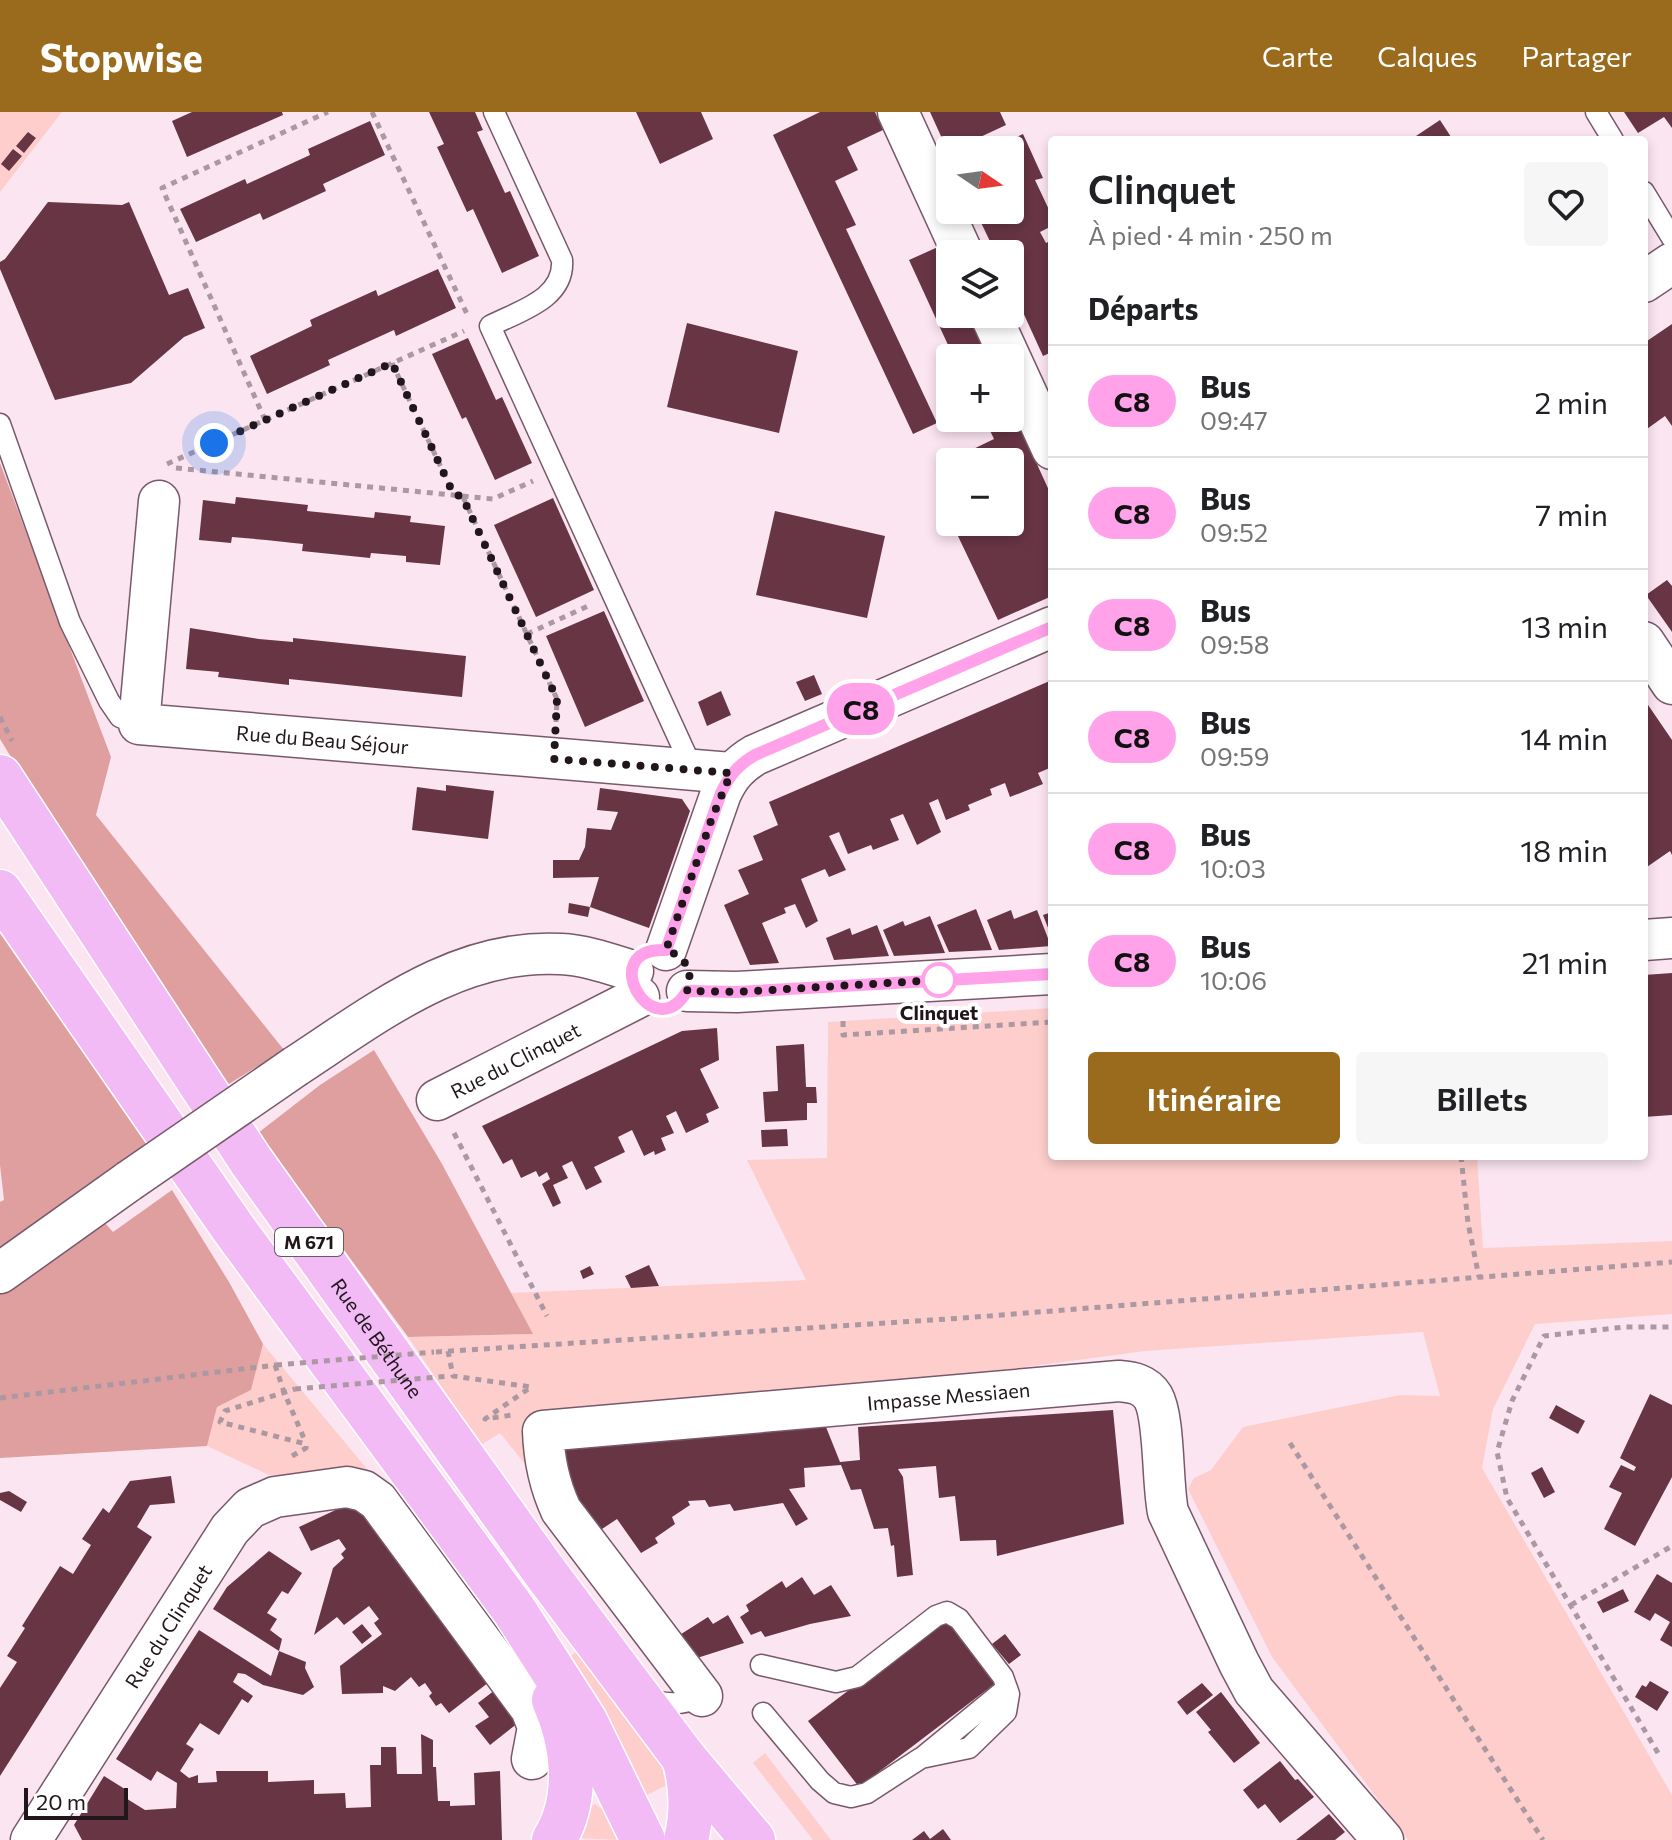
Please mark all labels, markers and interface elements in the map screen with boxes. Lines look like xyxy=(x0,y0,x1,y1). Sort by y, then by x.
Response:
text: Stopwise xyxy=(40,33,203,80)
text: Carte xyxy=(1262,39,1333,73)
text: Calques xyxy=(1377,39,1478,73)
text: Partager xyxy=(1522,39,1632,73)
north arrow xyxy=(936,136,1024,224)
map controls xyxy=(936,136,1024,536)
button: heart xyxy=(1524,162,1608,246)
text: Clinquet xyxy=(1088,165,1236,212)
text: À pied · 4 min · 250 m xyxy=(1088,219,1333,250)
button: layers xyxy=(936,240,1024,328)
text: Départs xyxy=(1088,289,1198,326)
button: + xyxy=(936,344,1024,432)
text: Bus xyxy=(1200,367,1251,404)
text: 2 min xyxy=(1535,383,1608,420)
text: C8 xyxy=(1114,384,1150,418)
text: 09:47 xyxy=(1200,404,1268,435)
your location xyxy=(194,423,234,463)
button: − xyxy=(936,448,1024,536)
text: Bus xyxy=(1200,479,1251,516)
text: 7 min xyxy=(1535,495,1608,532)
text: C8 xyxy=(1114,496,1150,530)
text: 09:52 xyxy=(1200,516,1268,547)
text: Bus xyxy=(1200,591,1251,628)
text: 13 min xyxy=(1521,607,1608,644)
text: C8 xyxy=(1114,608,1150,642)
text: 09:58 xyxy=(1200,628,1270,659)
line badge: C8 xyxy=(825,683,897,735)
text: C8 xyxy=(843,692,879,726)
text: Bus xyxy=(1200,703,1251,740)
text: 14 min xyxy=(1520,719,1608,756)
street label: Rue du Beau Séjour xyxy=(235,720,410,758)
text: C8 xyxy=(1114,720,1150,754)
text: 09:59 xyxy=(1200,740,1270,771)
text: Bus xyxy=(1200,815,1251,852)
text: 18 min xyxy=(1520,831,1608,868)
text: C8 xyxy=(1114,832,1150,866)
text: 10:03 xyxy=(1200,852,1266,883)
text: Bus xyxy=(1200,927,1251,964)
text: 21 min xyxy=(1522,943,1608,980)
text: C8 xyxy=(1114,944,1150,978)
marker: Clinquet xyxy=(922,963,956,997)
text: 10:06 xyxy=(1200,964,1267,995)
place label: Clinquet xyxy=(900,1000,978,1024)
street label: Rue du Clinquet xyxy=(447,1017,584,1103)
button: Itinéraire xyxy=(1088,1052,1340,1144)
button: Billets xyxy=(1356,1052,1608,1144)
road number: M 671 xyxy=(275,1228,343,1256)
street label: Rue de Béthune xyxy=(327,1273,428,1402)
street label: Impasse Messiaen xyxy=(866,1377,1031,1415)
street label: Rue du Clinquet xyxy=(119,1560,216,1692)
scale bar xyxy=(24,1784,128,1820)
text: 20 m xyxy=(36,1788,86,1815)

